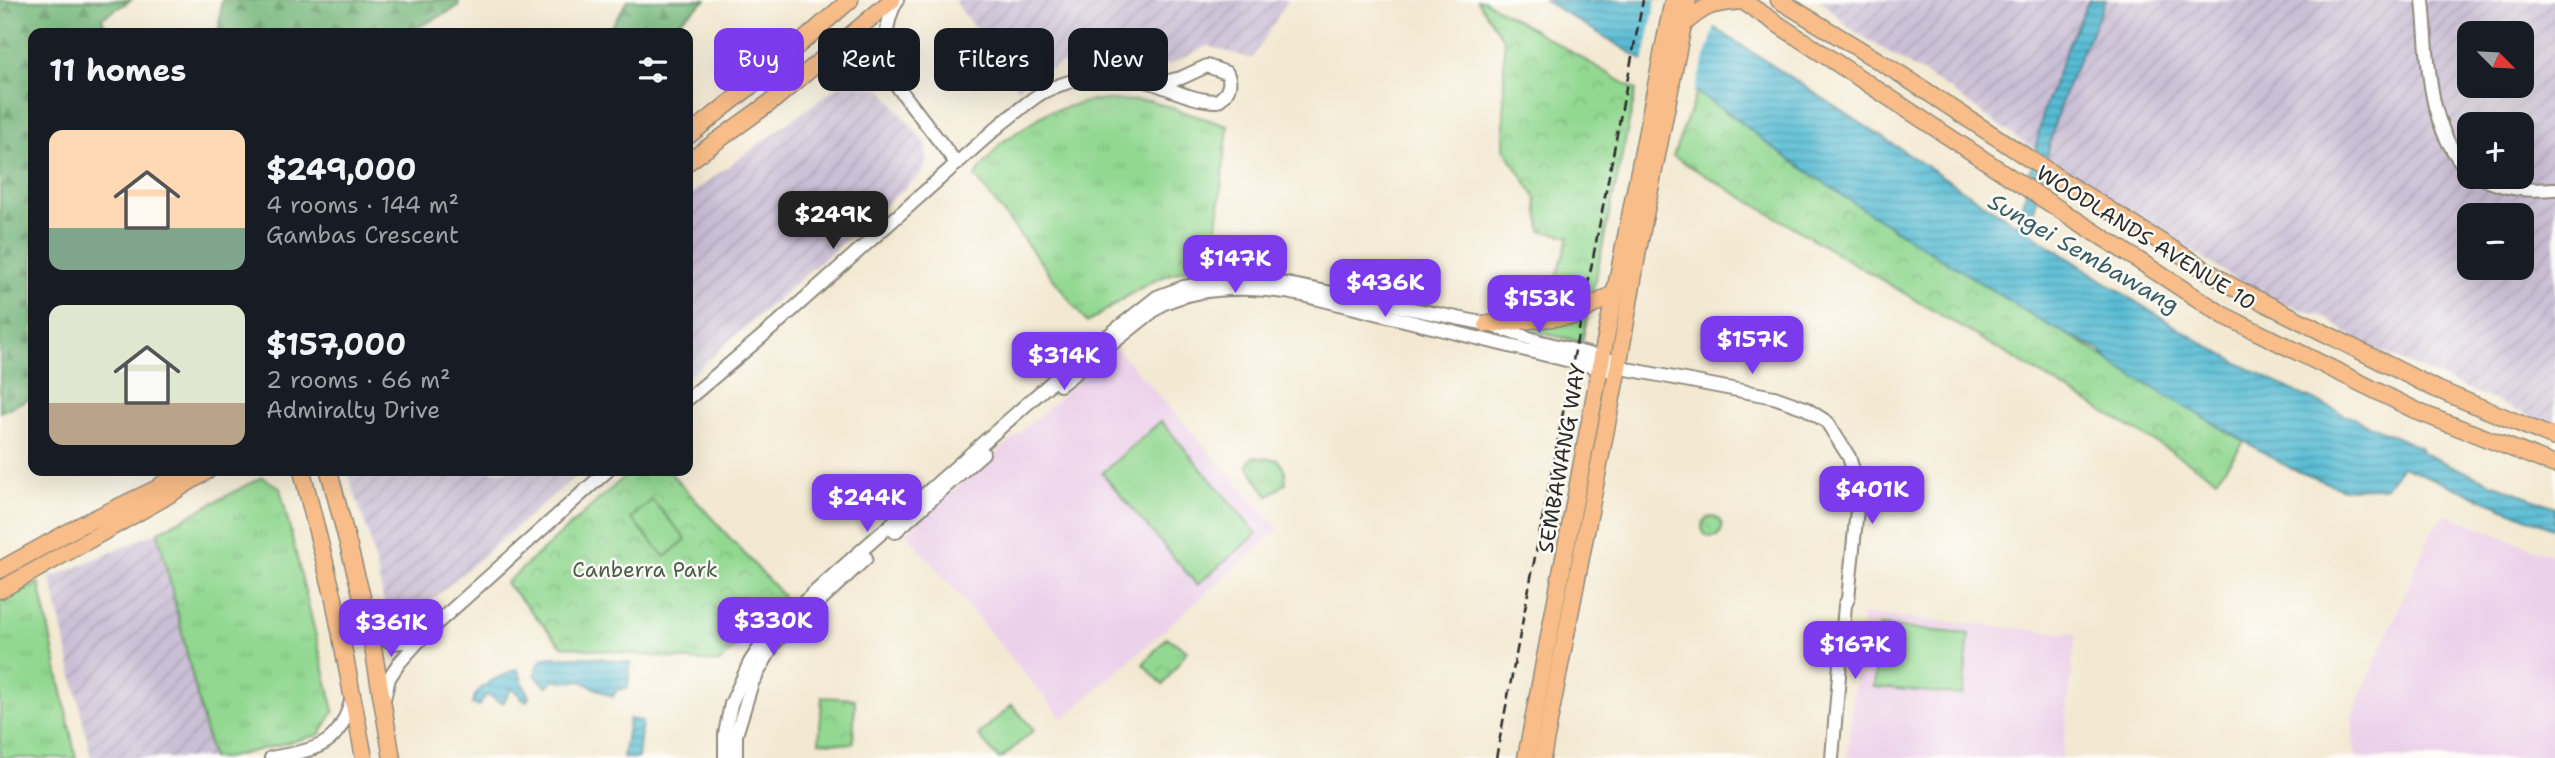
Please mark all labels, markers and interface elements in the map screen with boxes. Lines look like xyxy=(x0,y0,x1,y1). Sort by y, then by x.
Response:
north arrow xyxy=(2457,21,2534,98)
map controls xyxy=(2457,21,2534,280)
chip: Buy xyxy=(714,28,804,91)
chip: Rent xyxy=(818,28,920,91)
chip: Filters xyxy=(934,28,1054,91)
chip: New xyxy=(1068,28,1168,91)
text: 11 homes xyxy=(49,50,186,91)
icon: filters xyxy=(634,51,672,89)
button: + xyxy=(2457,112,2534,189)
text: $249,000 xyxy=(266,149,417,190)
icon: home xyxy=(105,158,189,242)
street label: WOODLANDS AVENUE 10 xyxy=(2031,159,2261,317)
water label: Sungei Sembawang xyxy=(1983,186,2185,320)
text: 4 rooms · 144 m² xyxy=(266,190,459,220)
pin: $249K xyxy=(784,191,882,251)
text: $249K xyxy=(794,199,872,229)
button: − xyxy=(2457,203,2534,280)
text: Gambas Crescent xyxy=(266,220,459,250)
pin: $147K xyxy=(1186,236,1284,295)
text: $147K xyxy=(1199,243,1271,273)
pin: $436K xyxy=(1336,260,1434,319)
text: $436K xyxy=(1346,267,1424,297)
pin: $153K xyxy=(1490,276,1588,335)
text: $153K xyxy=(1503,283,1575,313)
pin: $157K xyxy=(1703,316,1801,376)
text: $157,000 xyxy=(266,324,406,365)
text: $157K xyxy=(1716,324,1788,354)
pin: $314K xyxy=(1015,332,1113,392)
icon: home xyxy=(105,333,189,417)
text: $314K xyxy=(1028,340,1100,370)
street label: SEMBAWANG WAY xyxy=(1532,361,1592,555)
text: 2 rooms · 66 m² xyxy=(266,365,451,395)
text: Admiralty Drive xyxy=(266,395,440,425)
pin: $401K xyxy=(1823,466,1921,526)
text: $401K xyxy=(1835,474,1909,504)
pin: $244K xyxy=(818,475,916,534)
text: $244K xyxy=(828,482,906,512)
park label: Canberra Park xyxy=(572,556,718,584)
pin: $330K xyxy=(724,598,822,657)
pin: $361K xyxy=(342,600,440,659)
text: $330K xyxy=(733,605,813,635)
text: $361K xyxy=(355,607,427,637)
pin: $167K xyxy=(1806,622,1904,681)
text: $167K xyxy=(1819,629,1891,659)

